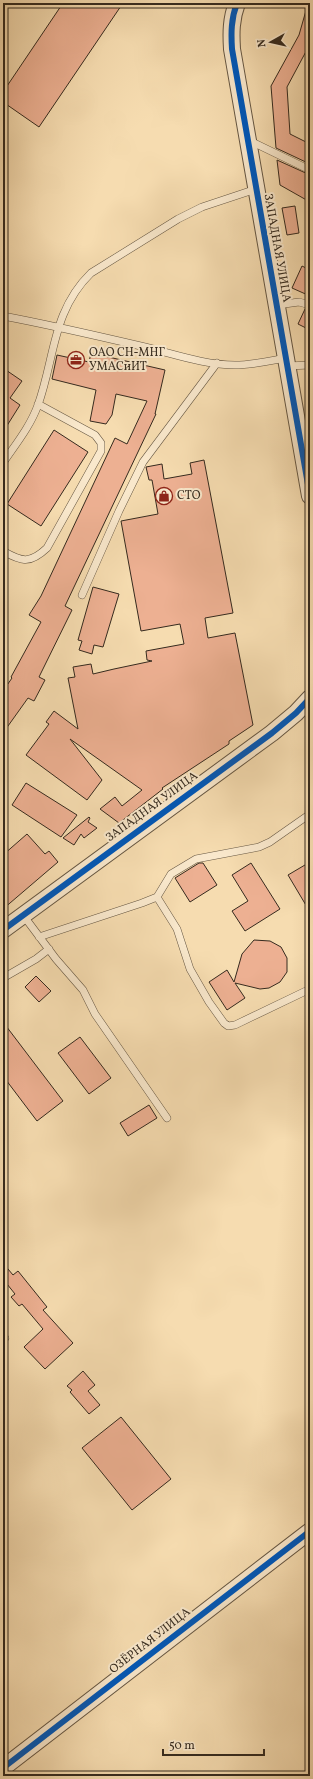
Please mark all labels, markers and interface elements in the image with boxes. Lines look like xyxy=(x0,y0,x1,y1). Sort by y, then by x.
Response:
north arrow xyxy=(251,22,291,62)
text: N xyxy=(255,38,271,48)
street label: ЗАПАДНАЯ УЛИЦА xyxy=(260,192,295,304)
place label: ОАО СН-МНГ УМАСиИТ xyxy=(89,345,165,375)
office icon: ОАО СН-МНГ УМАСиИТ xyxy=(66,350,86,370)
shop icon: СТО xyxy=(154,486,174,506)
place label: СТО xyxy=(177,488,201,504)
street label: ЗАПАДНАЯ УЛИЦА xyxy=(103,768,202,846)
street label: ОЗЁРНАЯ УЛИЦА xyxy=(105,1603,194,1678)
scale bar xyxy=(163,1731,264,1757)
text: 50 m xyxy=(169,1738,195,1754)

